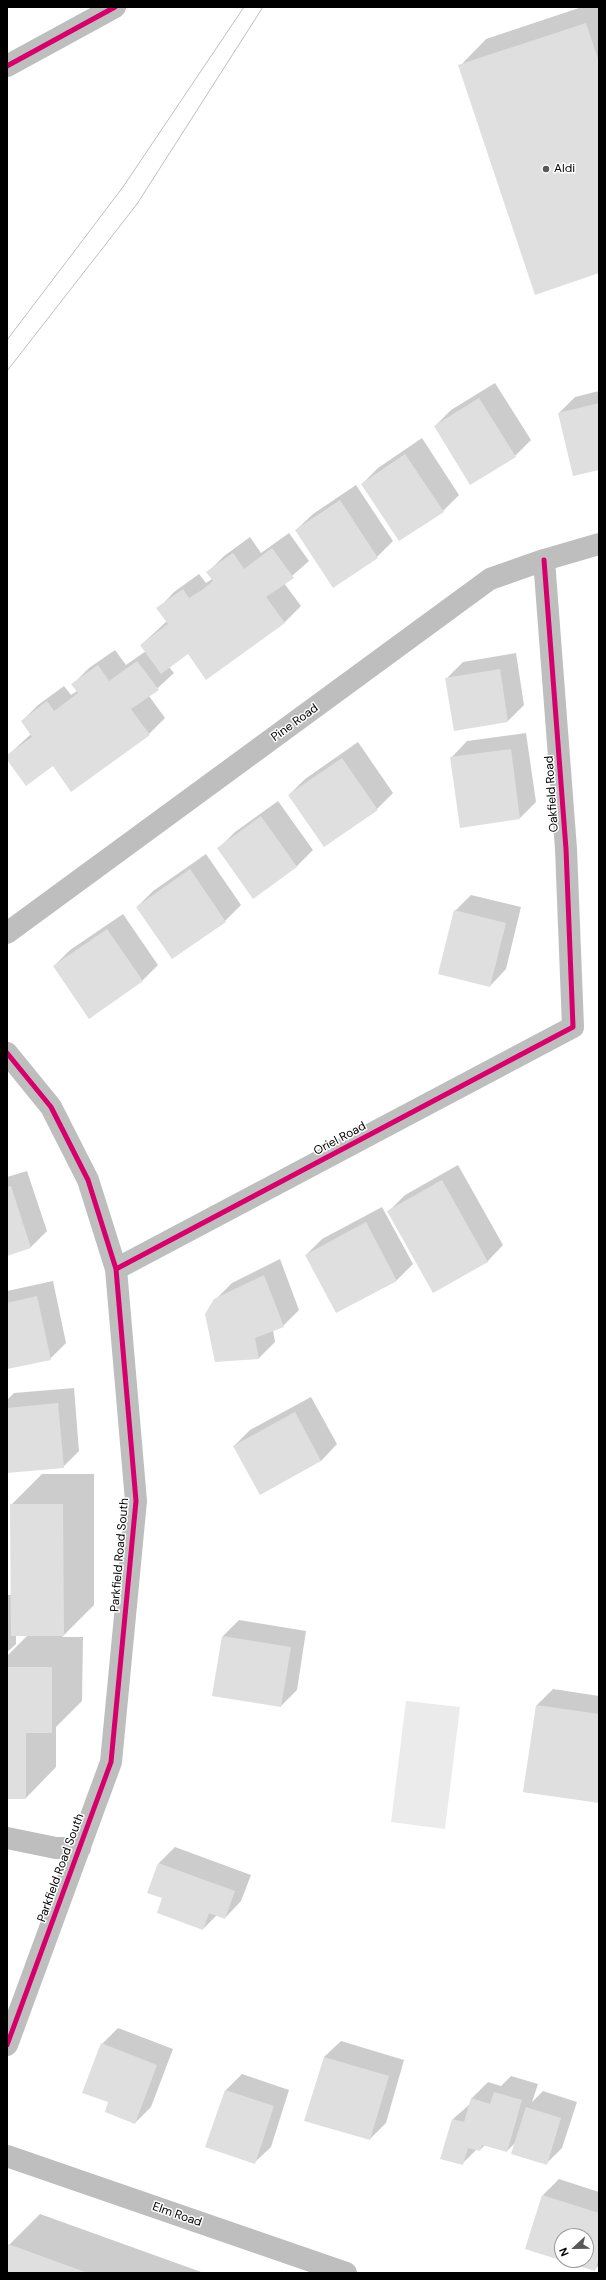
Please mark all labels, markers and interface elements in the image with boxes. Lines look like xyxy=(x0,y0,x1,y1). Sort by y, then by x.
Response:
place label: Aldi xyxy=(554,162,575,176)
marker: Aldi xyxy=(541,164,551,174)
street label: Pine Road xyxy=(269,701,321,745)
street label: Oakfield Road xyxy=(542,755,562,833)
street label: Oriel Road xyxy=(311,1119,369,1159)
street label: Parkfield Road South xyxy=(108,1497,132,1613)
street label: Parkfield Road South xyxy=(35,1812,87,1924)
street label: Elm Road xyxy=(150,2200,204,2230)
north arrow xyxy=(554,2228,594,2268)
text: N xyxy=(556,2246,572,2258)

